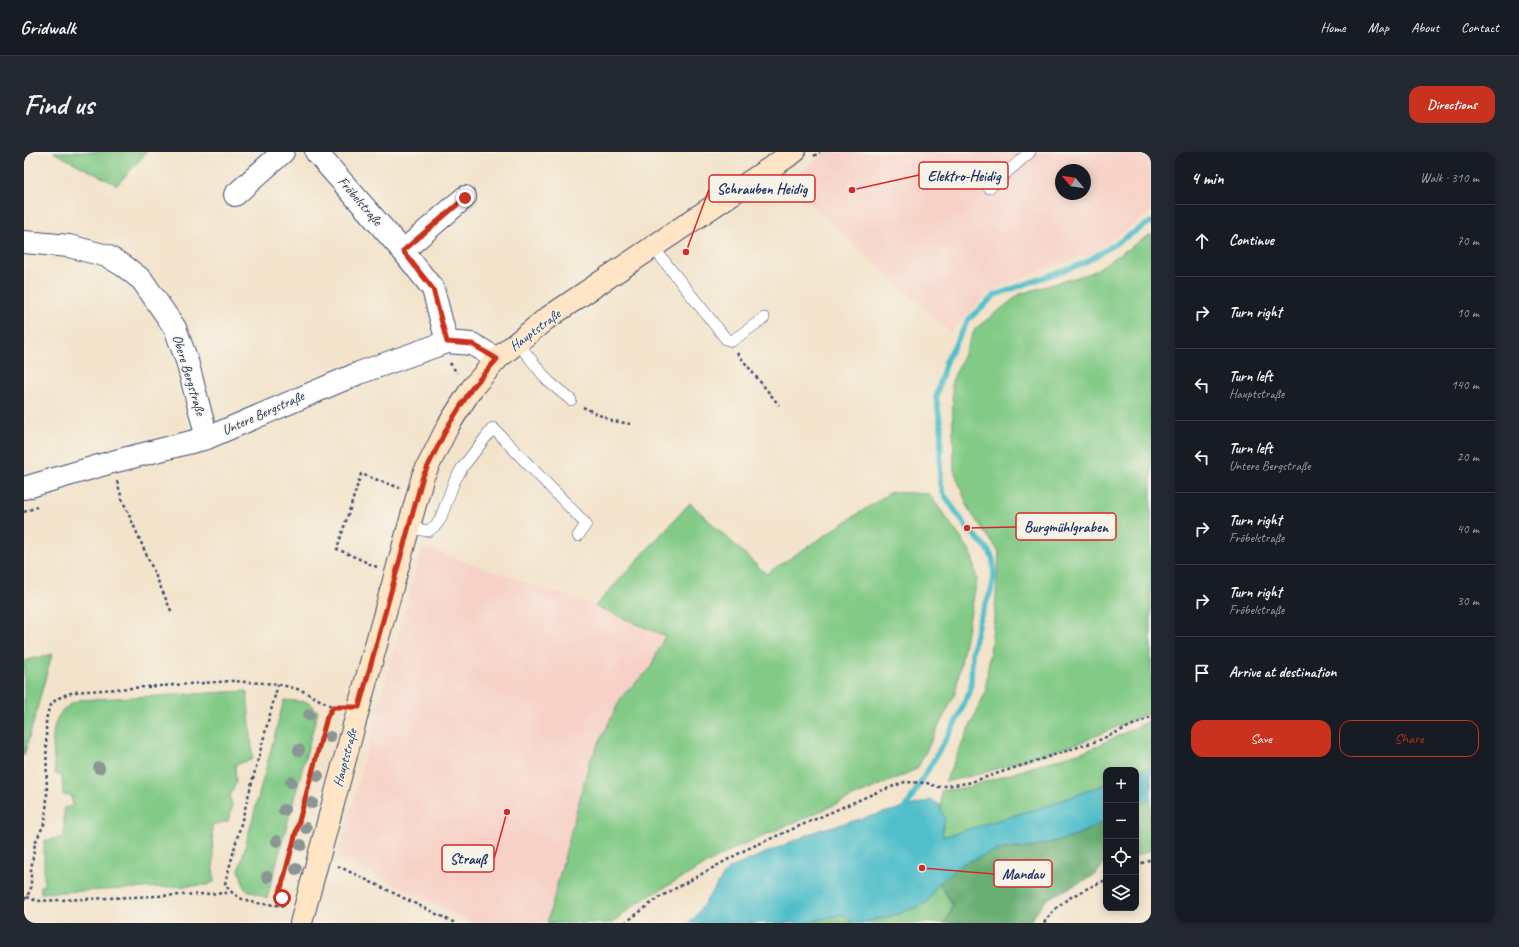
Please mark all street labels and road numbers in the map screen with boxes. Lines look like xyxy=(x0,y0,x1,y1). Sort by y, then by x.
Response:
street label: Fröbelstraße xyxy=(334,173,387,230)
street label: Hauptstraße xyxy=(506,304,565,355)
street label: Obere Bergstraße xyxy=(169,333,210,419)
street label: Untere Bergstraße xyxy=(219,387,308,439)
street label: Hauptstraße xyxy=(329,726,361,789)

